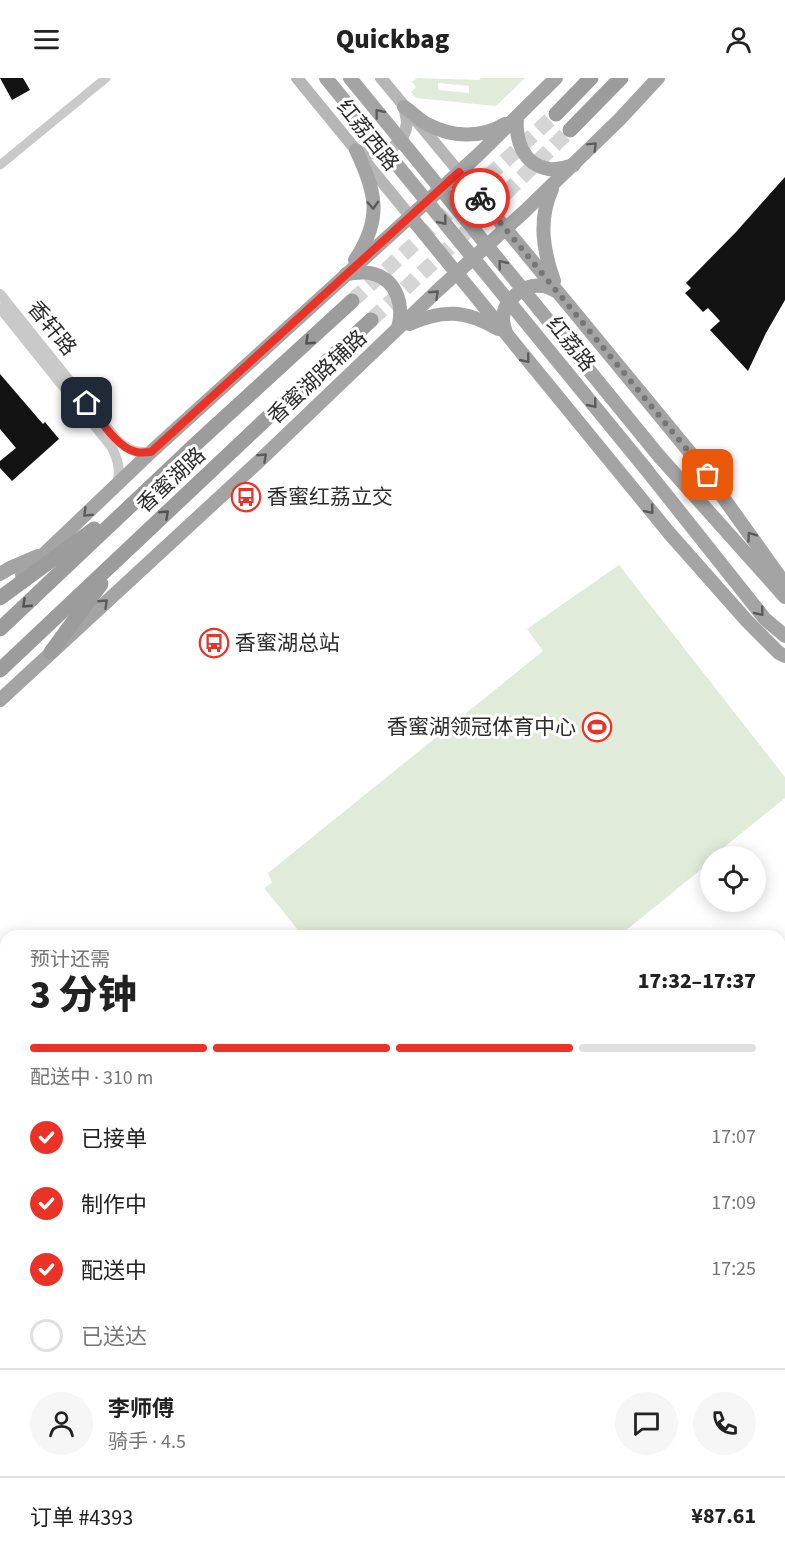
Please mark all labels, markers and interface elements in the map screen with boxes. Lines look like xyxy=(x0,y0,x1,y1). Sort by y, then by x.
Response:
text: Quickbag xyxy=(336,20,449,59)
icon: menu xyxy=(30,23,63,56)
icon: person xyxy=(722,23,755,56)
street label: 红荔西路 xyxy=(330,93,406,177)
one-way arrow xyxy=(375,109,386,120)
one-way arrow xyxy=(585,143,596,154)
courier xyxy=(450,168,510,228)
icon: bike xyxy=(464,182,497,215)
one-way arrow xyxy=(366,200,379,209)
one-way arrow xyxy=(435,214,446,225)
one-way arrow xyxy=(499,260,510,271)
one-way arrow xyxy=(428,290,439,301)
street label: 香轩路 xyxy=(21,294,83,362)
street label: 红荔路 xyxy=(540,310,602,378)
street label: 香蜜湖路辅路 xyxy=(261,323,373,431)
one-way arrow xyxy=(305,333,316,344)
one-way arrow xyxy=(519,352,530,363)
pin xyxy=(61,377,112,428)
icon: home xyxy=(70,386,103,419)
one-way arrow xyxy=(586,397,597,408)
street label: 香蜜湖路 xyxy=(130,440,212,520)
pin xyxy=(682,449,733,500)
one-way arrow xyxy=(256,453,267,464)
icon: bag xyxy=(691,458,724,491)
bus stop icon: 香蜜红荔立交 xyxy=(230,481,262,513)
place label: 香蜜红荔立交 xyxy=(267,482,393,512)
one-way arrow xyxy=(643,503,654,514)
one-way arrow xyxy=(83,506,94,517)
one-way arrow xyxy=(158,510,168,521)
one-way arrow xyxy=(747,532,758,543)
one-way arrow xyxy=(23,597,34,608)
one-way arrow xyxy=(97,599,108,610)
one-way arrow xyxy=(753,605,764,616)
bus stop icon: 香蜜湖总站 xyxy=(198,627,230,659)
place label: 香蜜湖总站 xyxy=(235,628,340,658)
sports icon: 香蜜湖领冠体育中心 xyxy=(581,711,613,743)
place label: 香蜜湖领冠体育中心 xyxy=(387,712,576,742)
map controls xyxy=(700,846,766,912)
button: locate xyxy=(700,846,766,912)
text: 预计还需 xyxy=(30,946,110,974)
text: 17:32–17:37 xyxy=(638,965,756,997)
text: 3 分钟 xyxy=(30,968,137,1024)
text: 配送中 · 310 m xyxy=(30,1064,153,1092)
icon: check xyxy=(30,1121,63,1154)
text: 已接单 xyxy=(81,1123,147,1155)
text: 17:07 xyxy=(711,1123,756,1151)
icon: check xyxy=(30,1187,63,1220)
text: 制作中 xyxy=(81,1189,147,1221)
text: 17:09 xyxy=(711,1189,756,1217)
icon: check xyxy=(30,1253,63,1286)
text: 配送中 xyxy=(81,1255,147,1287)
text: 17:25 xyxy=(711,1255,756,1283)
text: 已送达 xyxy=(81,1321,147,1353)
button: person xyxy=(30,1392,93,1455)
button: chat xyxy=(615,1392,678,1455)
button: phone xyxy=(693,1392,756,1455)
text: 李师傅 xyxy=(108,1393,174,1425)
text: 骑手 · 4.5 xyxy=(108,1428,186,1456)
text: ¥87.61 xyxy=(691,1500,756,1532)
text: 订单 #4393 xyxy=(30,1502,133,1534)

